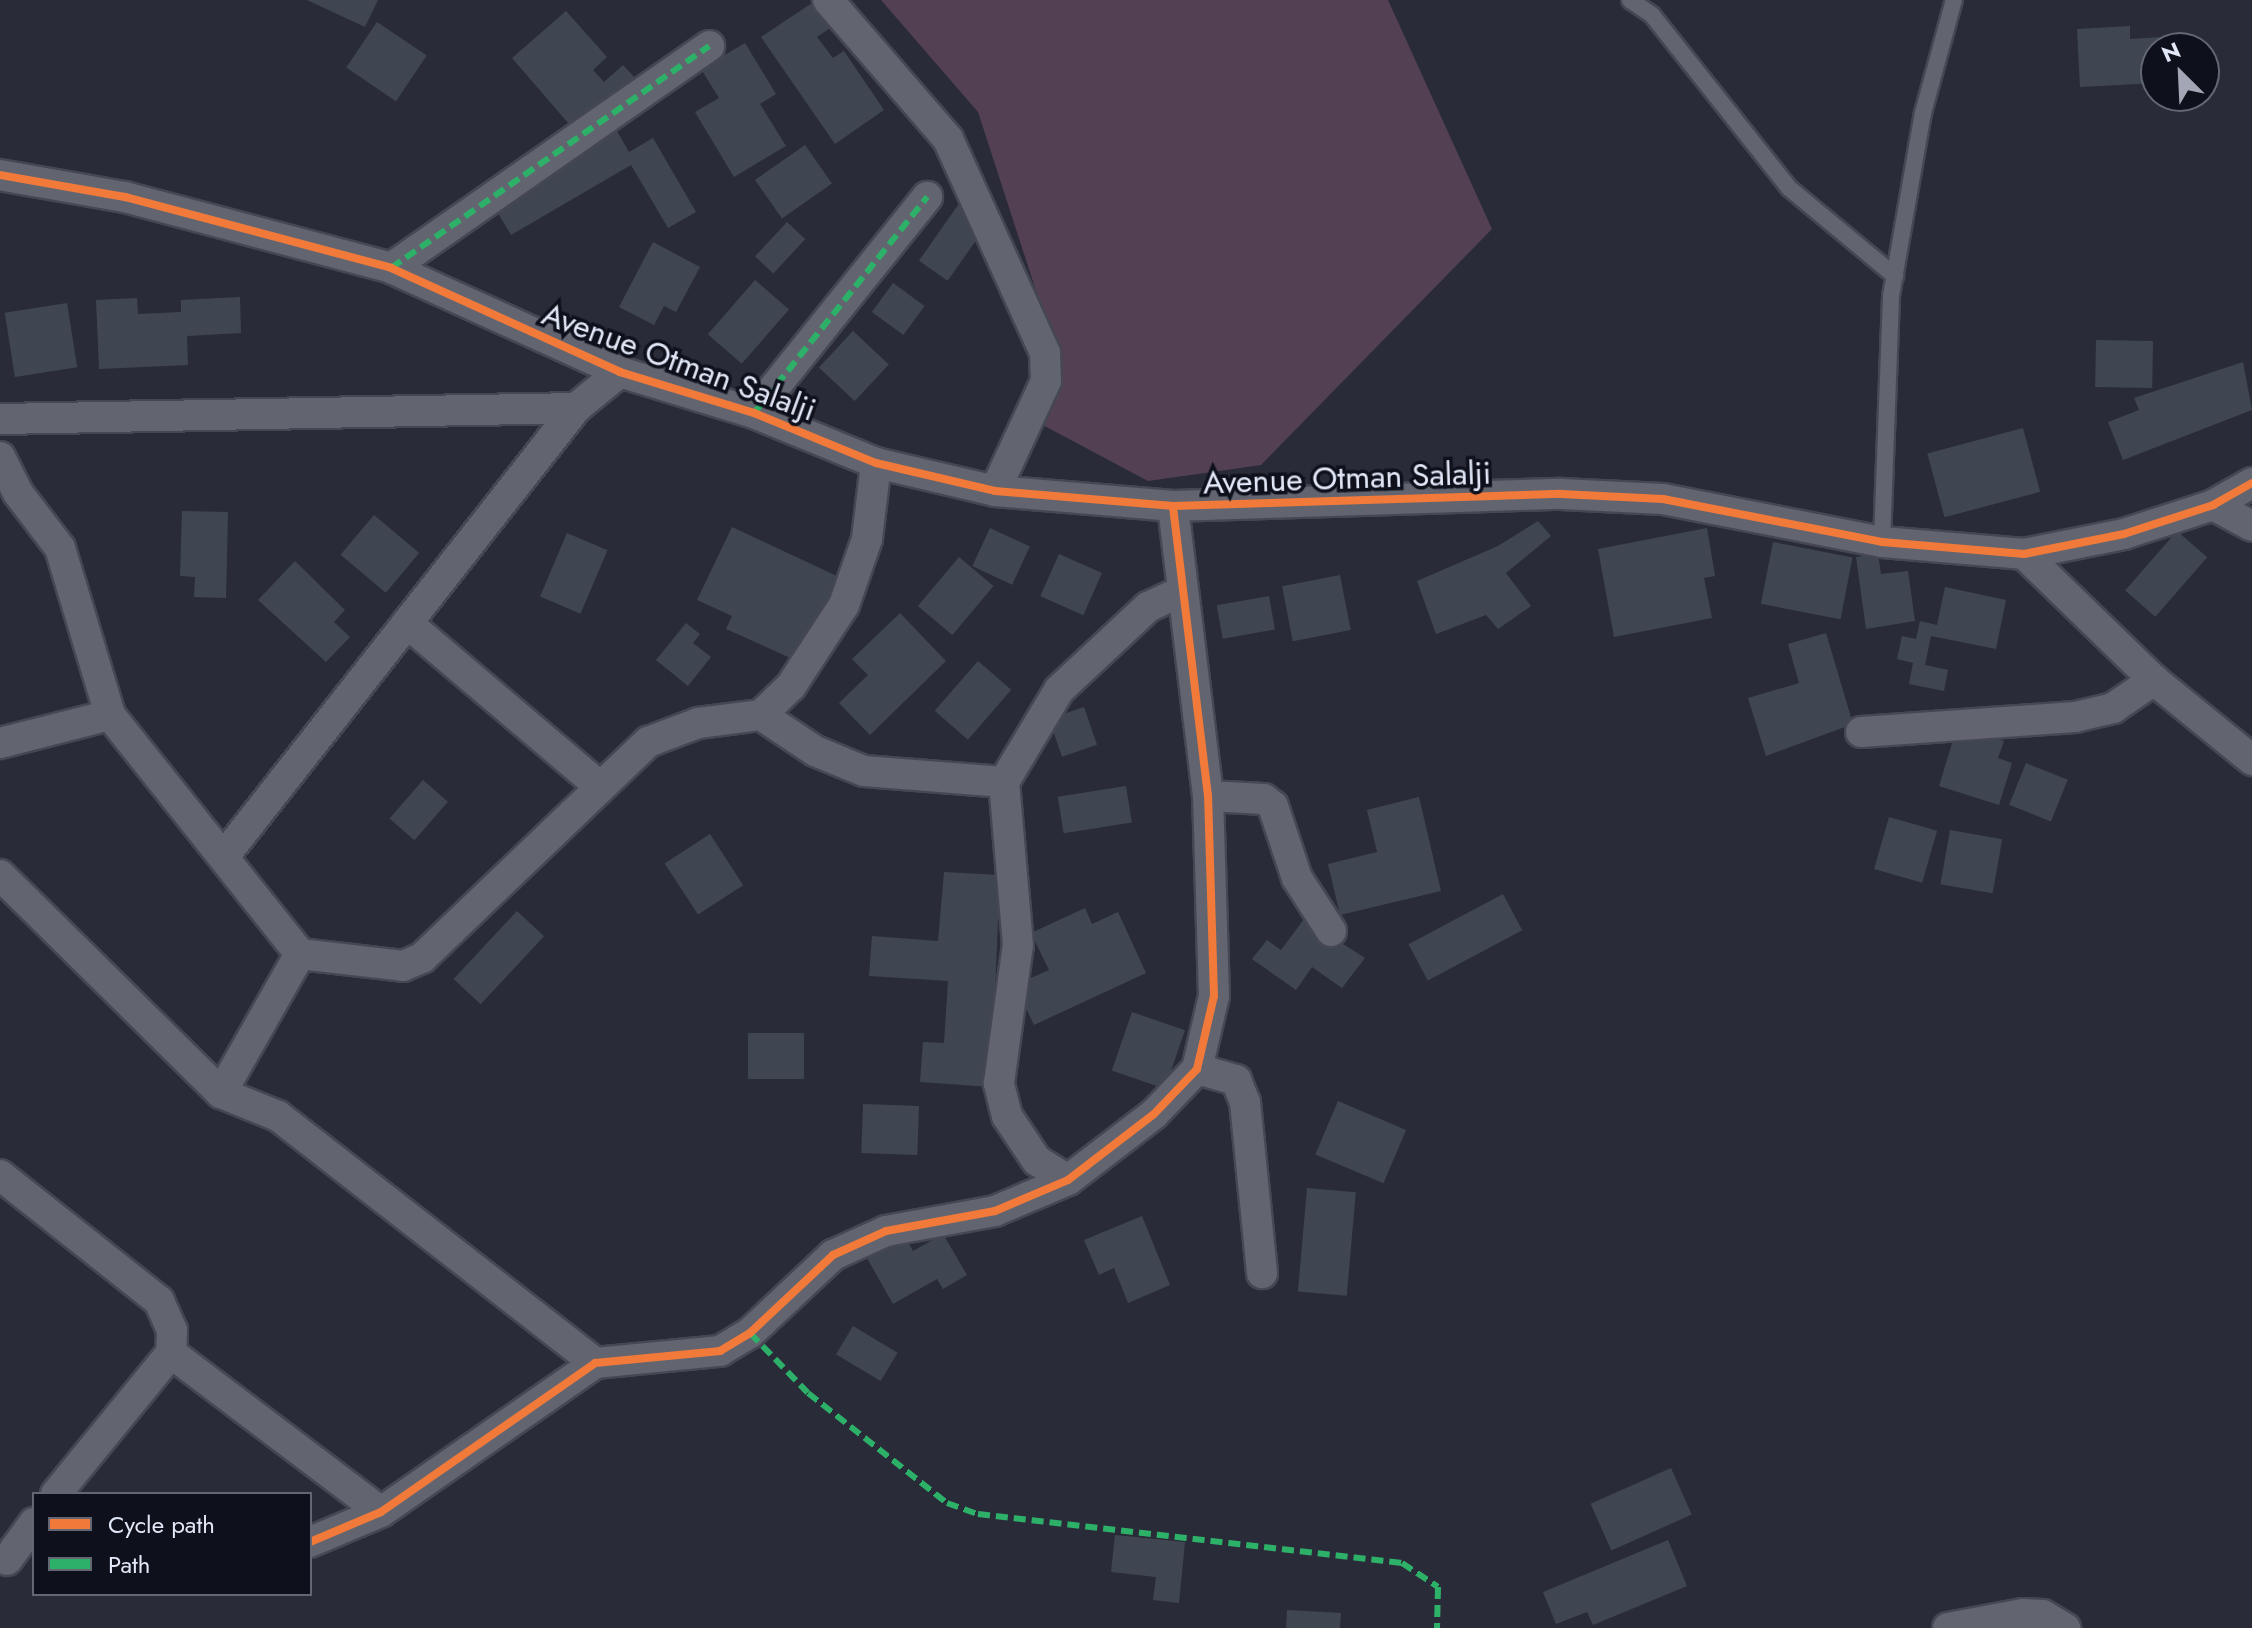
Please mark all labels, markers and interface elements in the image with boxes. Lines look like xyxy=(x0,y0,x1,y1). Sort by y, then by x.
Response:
north arrow xyxy=(2140,32,2220,112)
text: N xyxy=(2157,34,2186,70)
street label: Avenue Otman Salalji xyxy=(537,295,821,429)
street label: Avenue Otman Salalji xyxy=(1202,454,1492,502)
legend xyxy=(32,1492,312,1596)
text: Cycle path xyxy=(108,1507,215,1542)
text: Path xyxy=(108,1547,150,1582)

